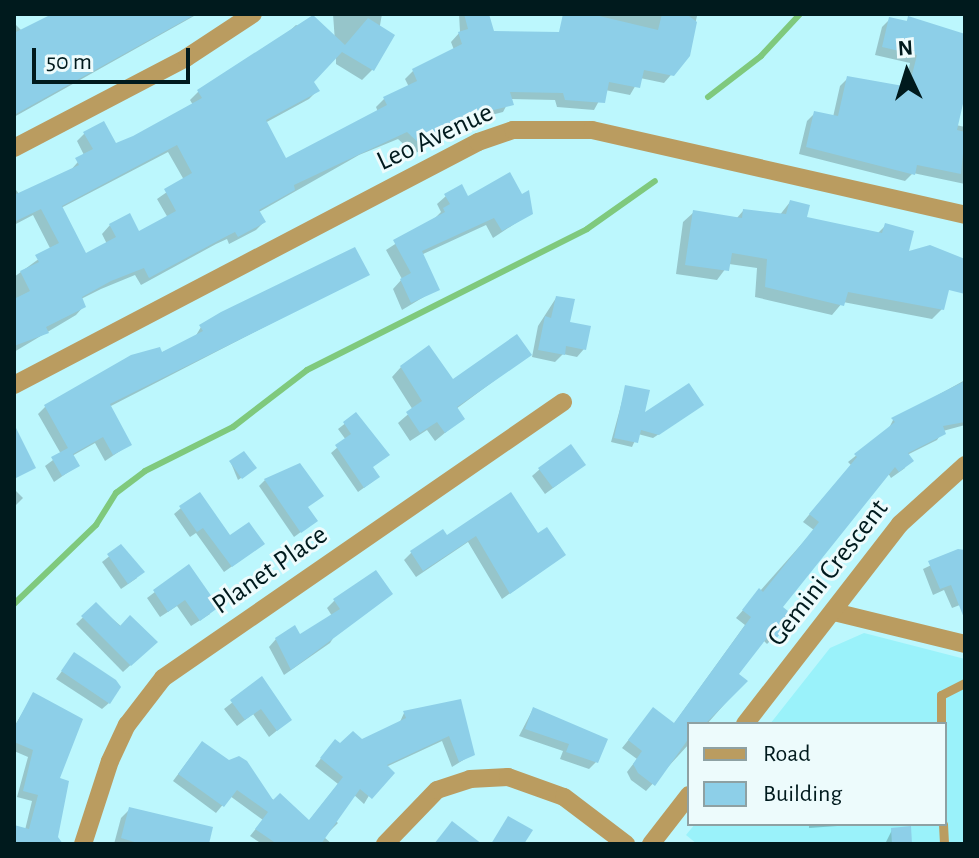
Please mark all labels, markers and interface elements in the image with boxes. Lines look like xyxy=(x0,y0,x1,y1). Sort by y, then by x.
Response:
scale bar xyxy=(36,32,194,82)
north arrow xyxy=(867,32,947,112)
text: N xyxy=(897,37,914,60)
text: 50 m xyxy=(46,50,92,74)
street label: Leo Avenue xyxy=(372,96,498,178)
street label: Gemini Crescent xyxy=(760,493,896,653)
street label: Planet Place xyxy=(206,518,334,622)
legend xyxy=(687,722,947,826)
text: Road xyxy=(763,742,811,766)
text: Building xyxy=(763,782,842,806)

